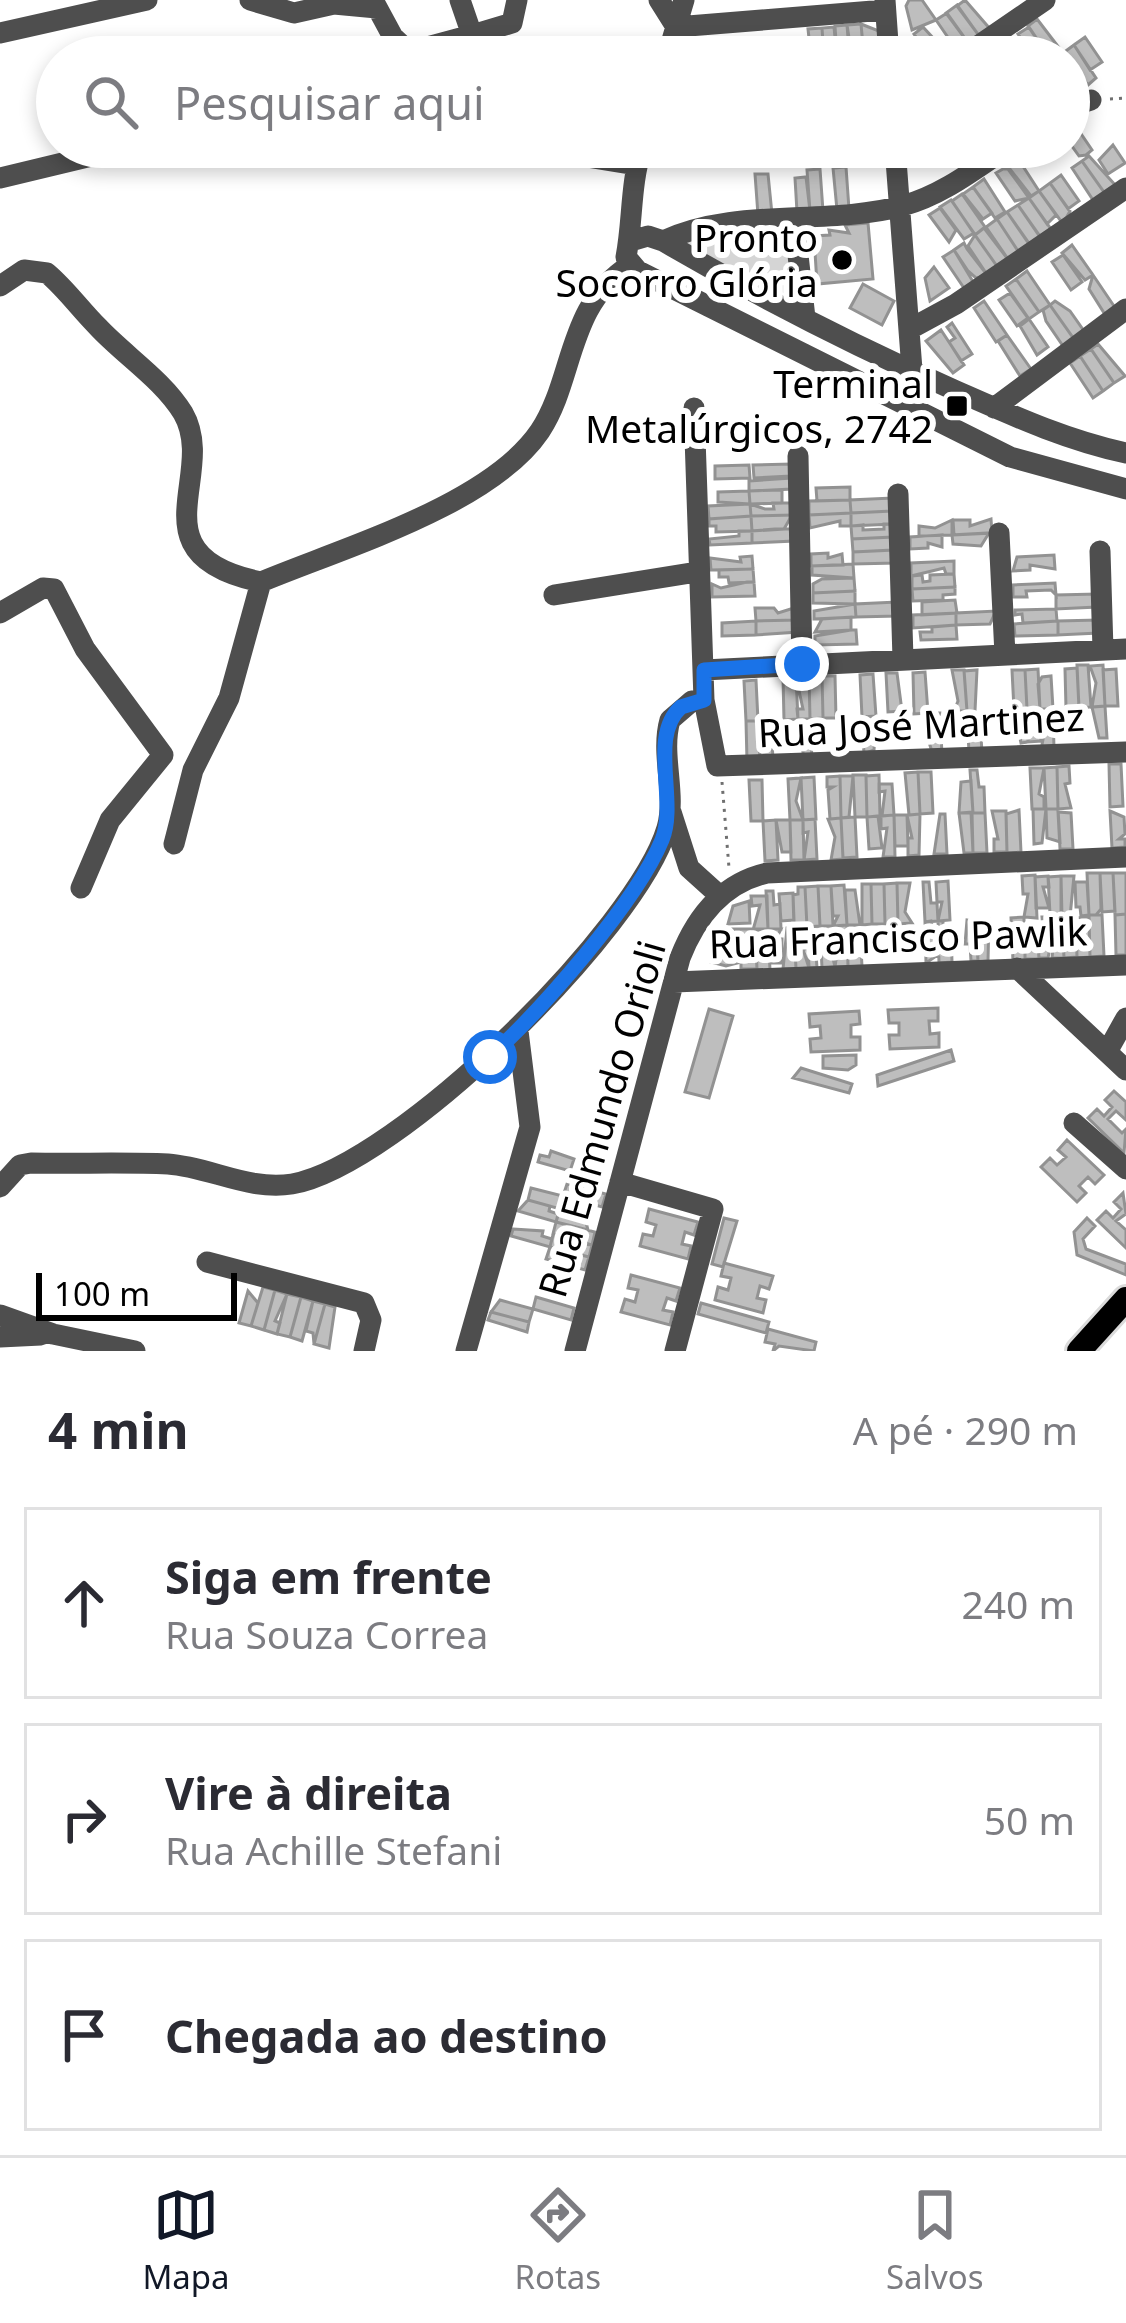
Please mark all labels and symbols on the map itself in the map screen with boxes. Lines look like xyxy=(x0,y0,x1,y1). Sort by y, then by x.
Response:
place label: Pronto Socorro Glória xyxy=(555,210,818,308)
marker: Pronto Socorro Glória xyxy=(829,247,855,273)
place label: Terminal Metalúrgicos, 2742 xyxy=(585,356,933,454)
marker: Terminal Metalúrgicos, 2742 xyxy=(944,393,970,419)
route end xyxy=(775,637,829,691)
street label: Rua José Martinez xyxy=(756,688,1086,759)
street label: Rua Francisco Pawlik xyxy=(708,903,1088,970)
street label: Rua Edmundo Orioli xyxy=(524,934,677,1303)
route start xyxy=(463,1030,517,1084)
scale bar xyxy=(36,1267,237,1320)

